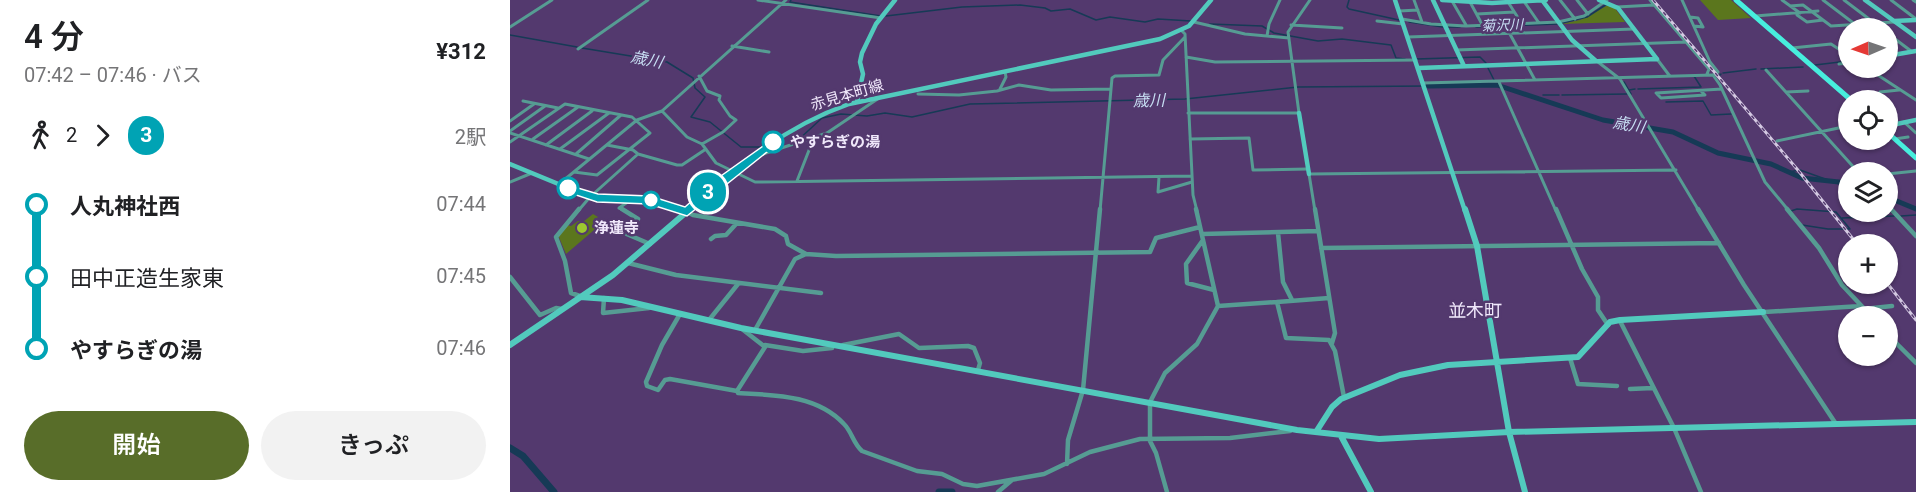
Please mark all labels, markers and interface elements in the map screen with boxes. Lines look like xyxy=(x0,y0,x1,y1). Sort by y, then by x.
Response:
water label: 菊沢川 xyxy=(1481,16,1525,34)
text: 4 分 xyxy=(24,17,84,56)
north arrow xyxy=(1838,18,1898,78)
map controls xyxy=(1838,18,1898,366)
text: ¥312 xyxy=(436,39,486,64)
water label: 歳川 xyxy=(629,47,666,73)
text: 07:42 – 07:46 · バス xyxy=(24,63,202,87)
street label: 赤見本町線 xyxy=(808,76,886,114)
button: locate xyxy=(1838,90,1898,150)
water label: 歳川 xyxy=(1133,91,1167,110)
water label: 歳川 xyxy=(1611,112,1648,137)
icon: walk xyxy=(24,119,57,152)
icon: forward xyxy=(86,119,119,152)
text: 2 xyxy=(66,123,77,147)
text: 3 xyxy=(140,123,152,147)
text: 2駅 xyxy=(455,125,486,149)
marker: やすらぎの湯 xyxy=(762,131,784,153)
place label: やすらぎの湯 xyxy=(790,133,880,151)
button: layers xyxy=(1838,162,1898,222)
line badge: 3 xyxy=(688,172,728,212)
unlabelled marker xyxy=(557,177,579,199)
text: 3 xyxy=(702,180,714,204)
unlabelled marker xyxy=(642,191,660,209)
text: 07:44 xyxy=(436,192,486,216)
text: 人丸神社西 xyxy=(70,194,180,219)
place label: 浄蓮寺 xyxy=(594,219,639,237)
marker: 浄蓮寺 xyxy=(575,221,589,235)
button: + xyxy=(1838,234,1898,294)
text: 07:45 xyxy=(436,264,486,288)
text: 田中正造生家東 xyxy=(70,266,224,291)
district label: 並木町 xyxy=(1448,300,1502,321)
button: − xyxy=(1838,306,1898,366)
text: 07:46 xyxy=(436,336,486,360)
text: やすらぎの湯 xyxy=(70,338,202,363)
button: 開始 xyxy=(24,411,249,480)
button: きっぷ xyxy=(261,411,486,480)

